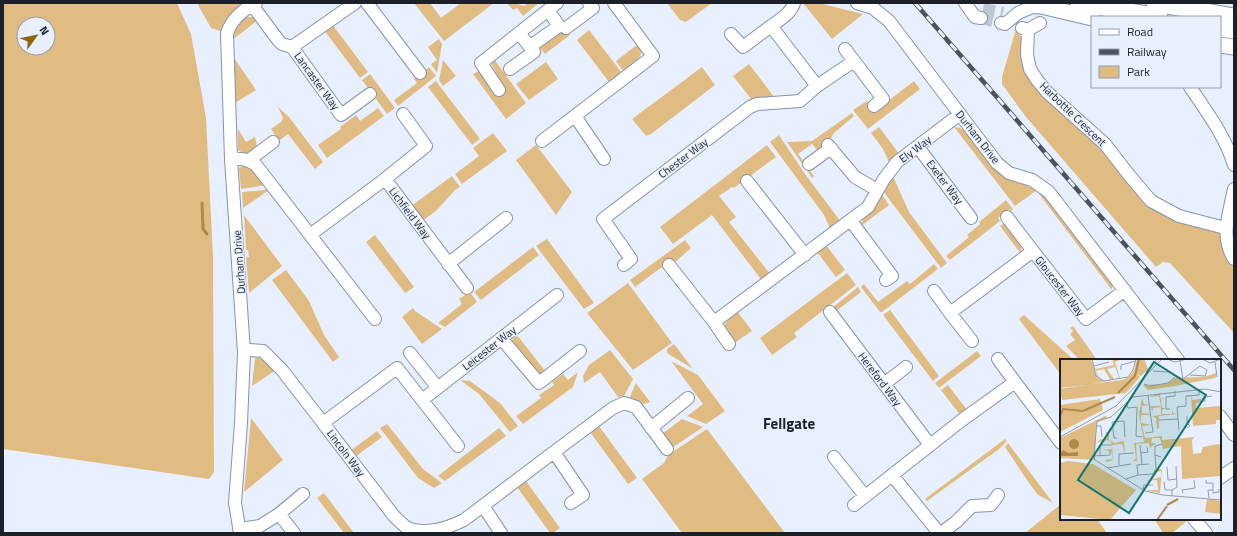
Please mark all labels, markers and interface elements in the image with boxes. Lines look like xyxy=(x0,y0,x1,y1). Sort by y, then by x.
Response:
north arrow xyxy=(16,16,56,56)
legend xyxy=(1091,16,1221,88)
text: Road xyxy=(1127,22,1153,41)
text: N xyxy=(36,23,53,38)
text: Railway xyxy=(1127,42,1167,61)
street label: Lancaster Way xyxy=(291,49,344,114)
text: Park xyxy=(1127,62,1150,81)
street label: Harbottle Crescent xyxy=(1036,78,1110,150)
street label: Durham Drive xyxy=(952,107,1004,167)
street label: Ely Way xyxy=(896,131,935,166)
street label: Chester Way xyxy=(655,134,712,182)
street label: Exeter Way xyxy=(923,156,968,208)
street label: Lichfield Way xyxy=(385,184,435,243)
street label: Durham Drive xyxy=(229,229,249,294)
street label: Gloucester Way xyxy=(1031,253,1089,320)
street label: Leicester Way xyxy=(459,321,520,374)
street label: Hereford Way xyxy=(854,349,906,410)
inset map xyxy=(1060,359,1221,520)
district label: Fellgate xyxy=(763,412,815,435)
street label: Lincoln Way xyxy=(323,426,369,480)

